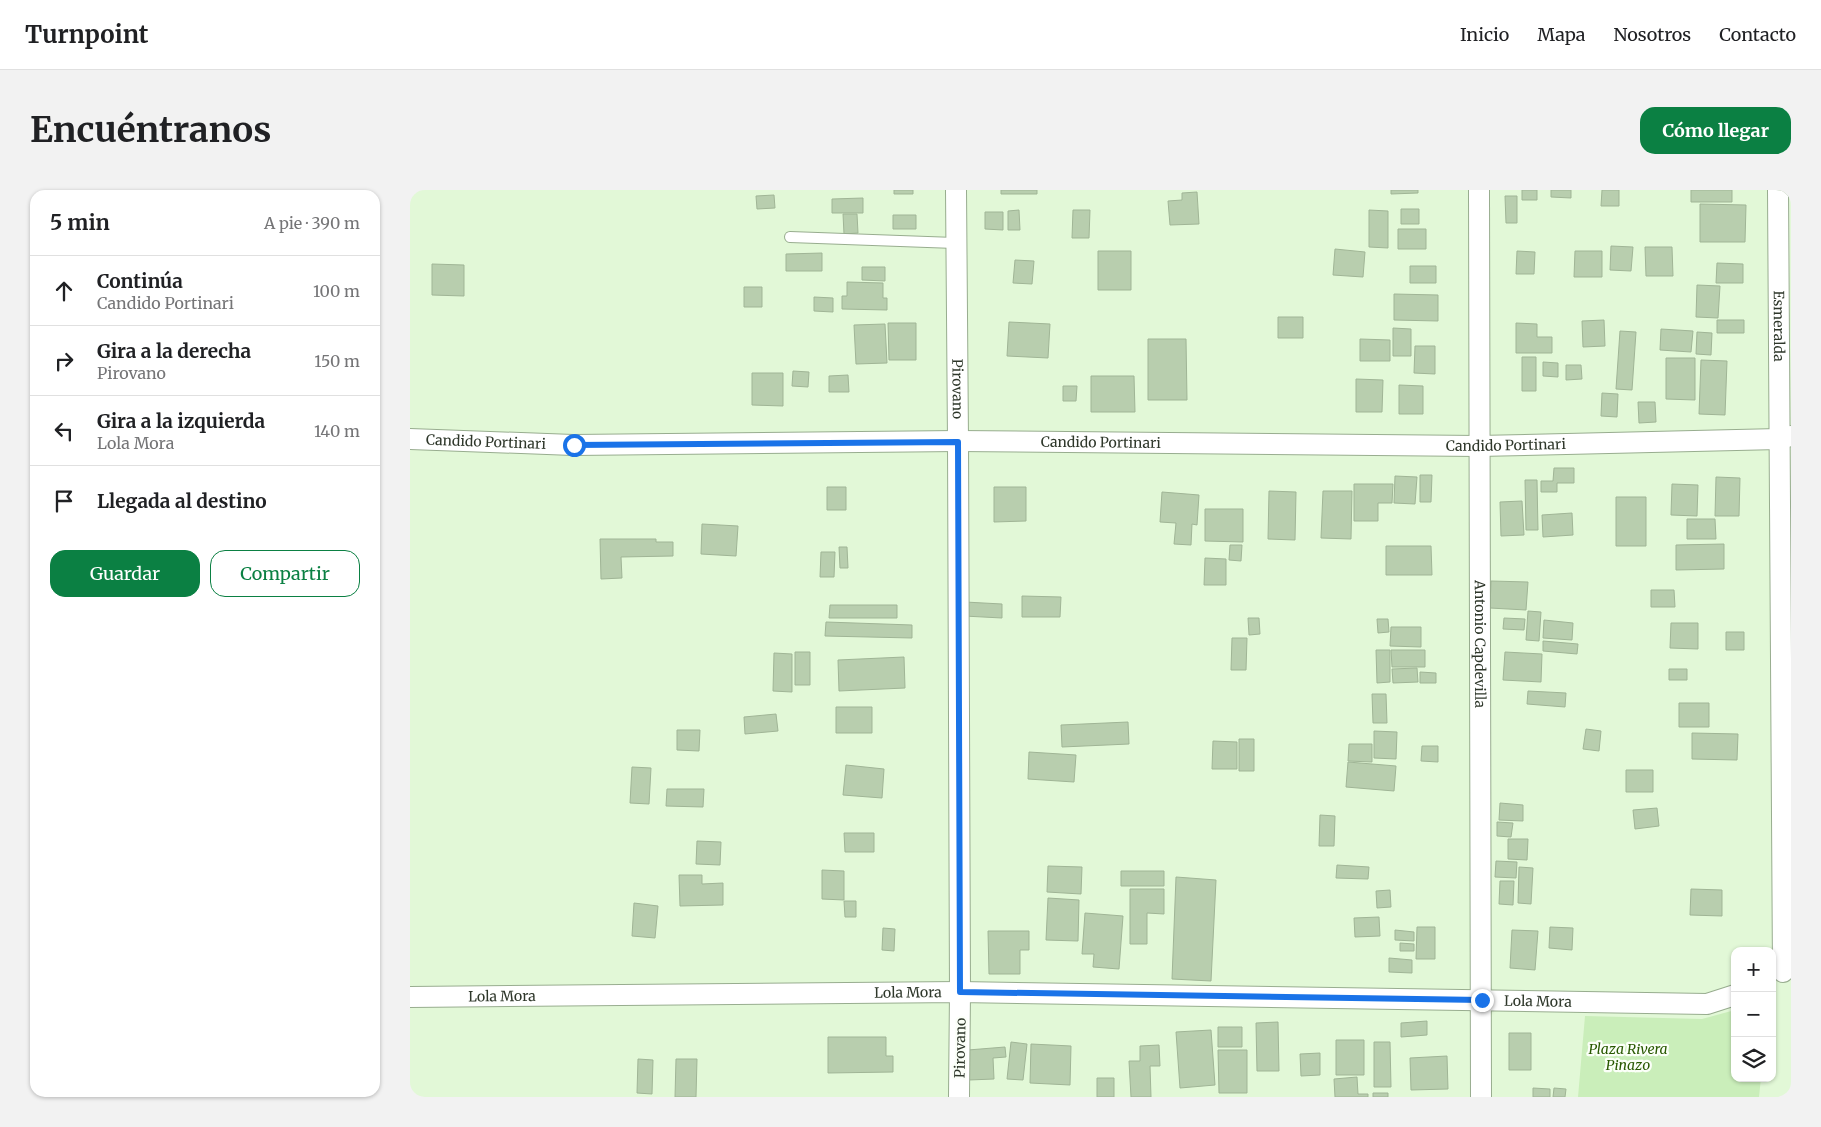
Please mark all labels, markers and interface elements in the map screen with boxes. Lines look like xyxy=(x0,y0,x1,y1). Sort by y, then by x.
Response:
text: Turnpoint xyxy=(25,19,148,50)
text: Inicio xyxy=(1460,23,1509,46)
text: Mapa xyxy=(1537,23,1586,46)
text: Nosotros xyxy=(1614,23,1691,46)
text: Contacto xyxy=(1719,23,1796,46)
button: Cómo llegar xyxy=(1640,107,1791,154)
text: Encuéntranos xyxy=(30,108,271,152)
text: 5 min xyxy=(50,209,110,236)
text: A pie · 390 m xyxy=(264,213,360,233)
text: Continúa xyxy=(97,269,183,293)
icon: ahead xyxy=(50,277,78,305)
text: 100 m xyxy=(313,281,360,301)
street label: Esmeralda xyxy=(1770,290,1788,362)
text: Candido Portinari xyxy=(97,293,234,313)
text: Gira a la derecha xyxy=(97,339,251,363)
icon: right xyxy=(50,347,78,375)
text: 150 m xyxy=(314,351,360,371)
street label: Pirovano xyxy=(948,359,967,419)
text: Pirovano xyxy=(97,363,166,383)
text: Gira a la izquierda xyxy=(97,409,265,433)
icon: left xyxy=(50,417,78,445)
text: 140 m xyxy=(314,421,360,441)
street label: Candido Portinari xyxy=(426,431,547,453)
text: Lola Mora xyxy=(97,433,174,453)
street label: Candido Portinari xyxy=(1041,433,1161,452)
route start xyxy=(563,434,586,457)
street label: Candido Portinari xyxy=(1446,435,1567,455)
icon: arrive xyxy=(50,487,78,515)
text: Llegada al destino xyxy=(97,489,267,513)
button: Guardar xyxy=(50,550,200,597)
button: Compartir xyxy=(210,550,360,597)
street label: Antonio Capdevilla xyxy=(1471,579,1489,708)
map controls xyxy=(1731,947,1776,1082)
button: + xyxy=(1731,947,1776,992)
street label: Lola Mora xyxy=(874,983,942,1002)
street label: Lola Mora xyxy=(468,987,536,1005)
route end xyxy=(1471,989,1494,1012)
street label: Lola Mora xyxy=(1504,992,1572,1011)
button: − xyxy=(1731,992,1776,1037)
street label: Pirovano xyxy=(950,1018,970,1078)
button: layers xyxy=(1731,1037,1776,1082)
park label: Plaza Rivera Pinazo xyxy=(1588,1040,1668,1074)

